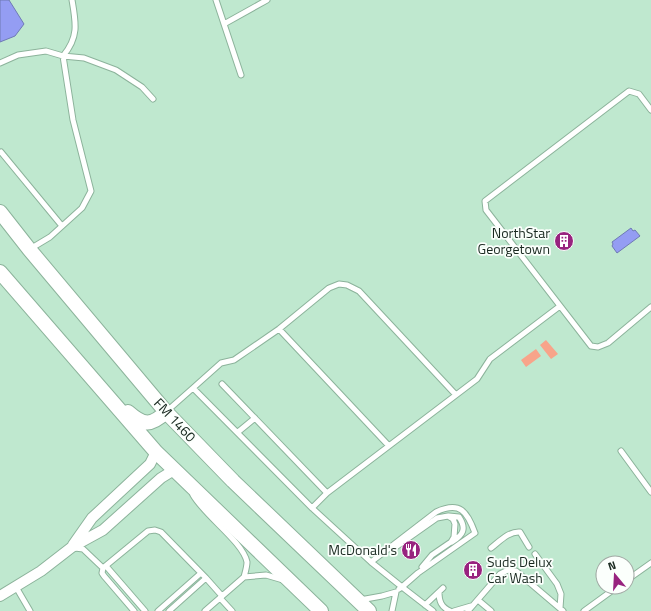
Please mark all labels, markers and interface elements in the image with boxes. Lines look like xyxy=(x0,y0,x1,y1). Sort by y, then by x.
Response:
place label: NorthStar Georgetown xyxy=(478,222,550,259)
building icon: NorthStar Georgetown xyxy=(553,230,575,252)
street label: FM 1460 xyxy=(149,393,201,447)
place label: McDonald's xyxy=(328,539,397,560)
restaurant icon: McDonald's xyxy=(400,539,422,561)
place label: Suds Delux Car Wash xyxy=(487,551,553,588)
north arrow xyxy=(595,555,635,595)
text: N xyxy=(606,557,618,574)
building icon: Suds Delux Car Wash xyxy=(462,559,484,581)

